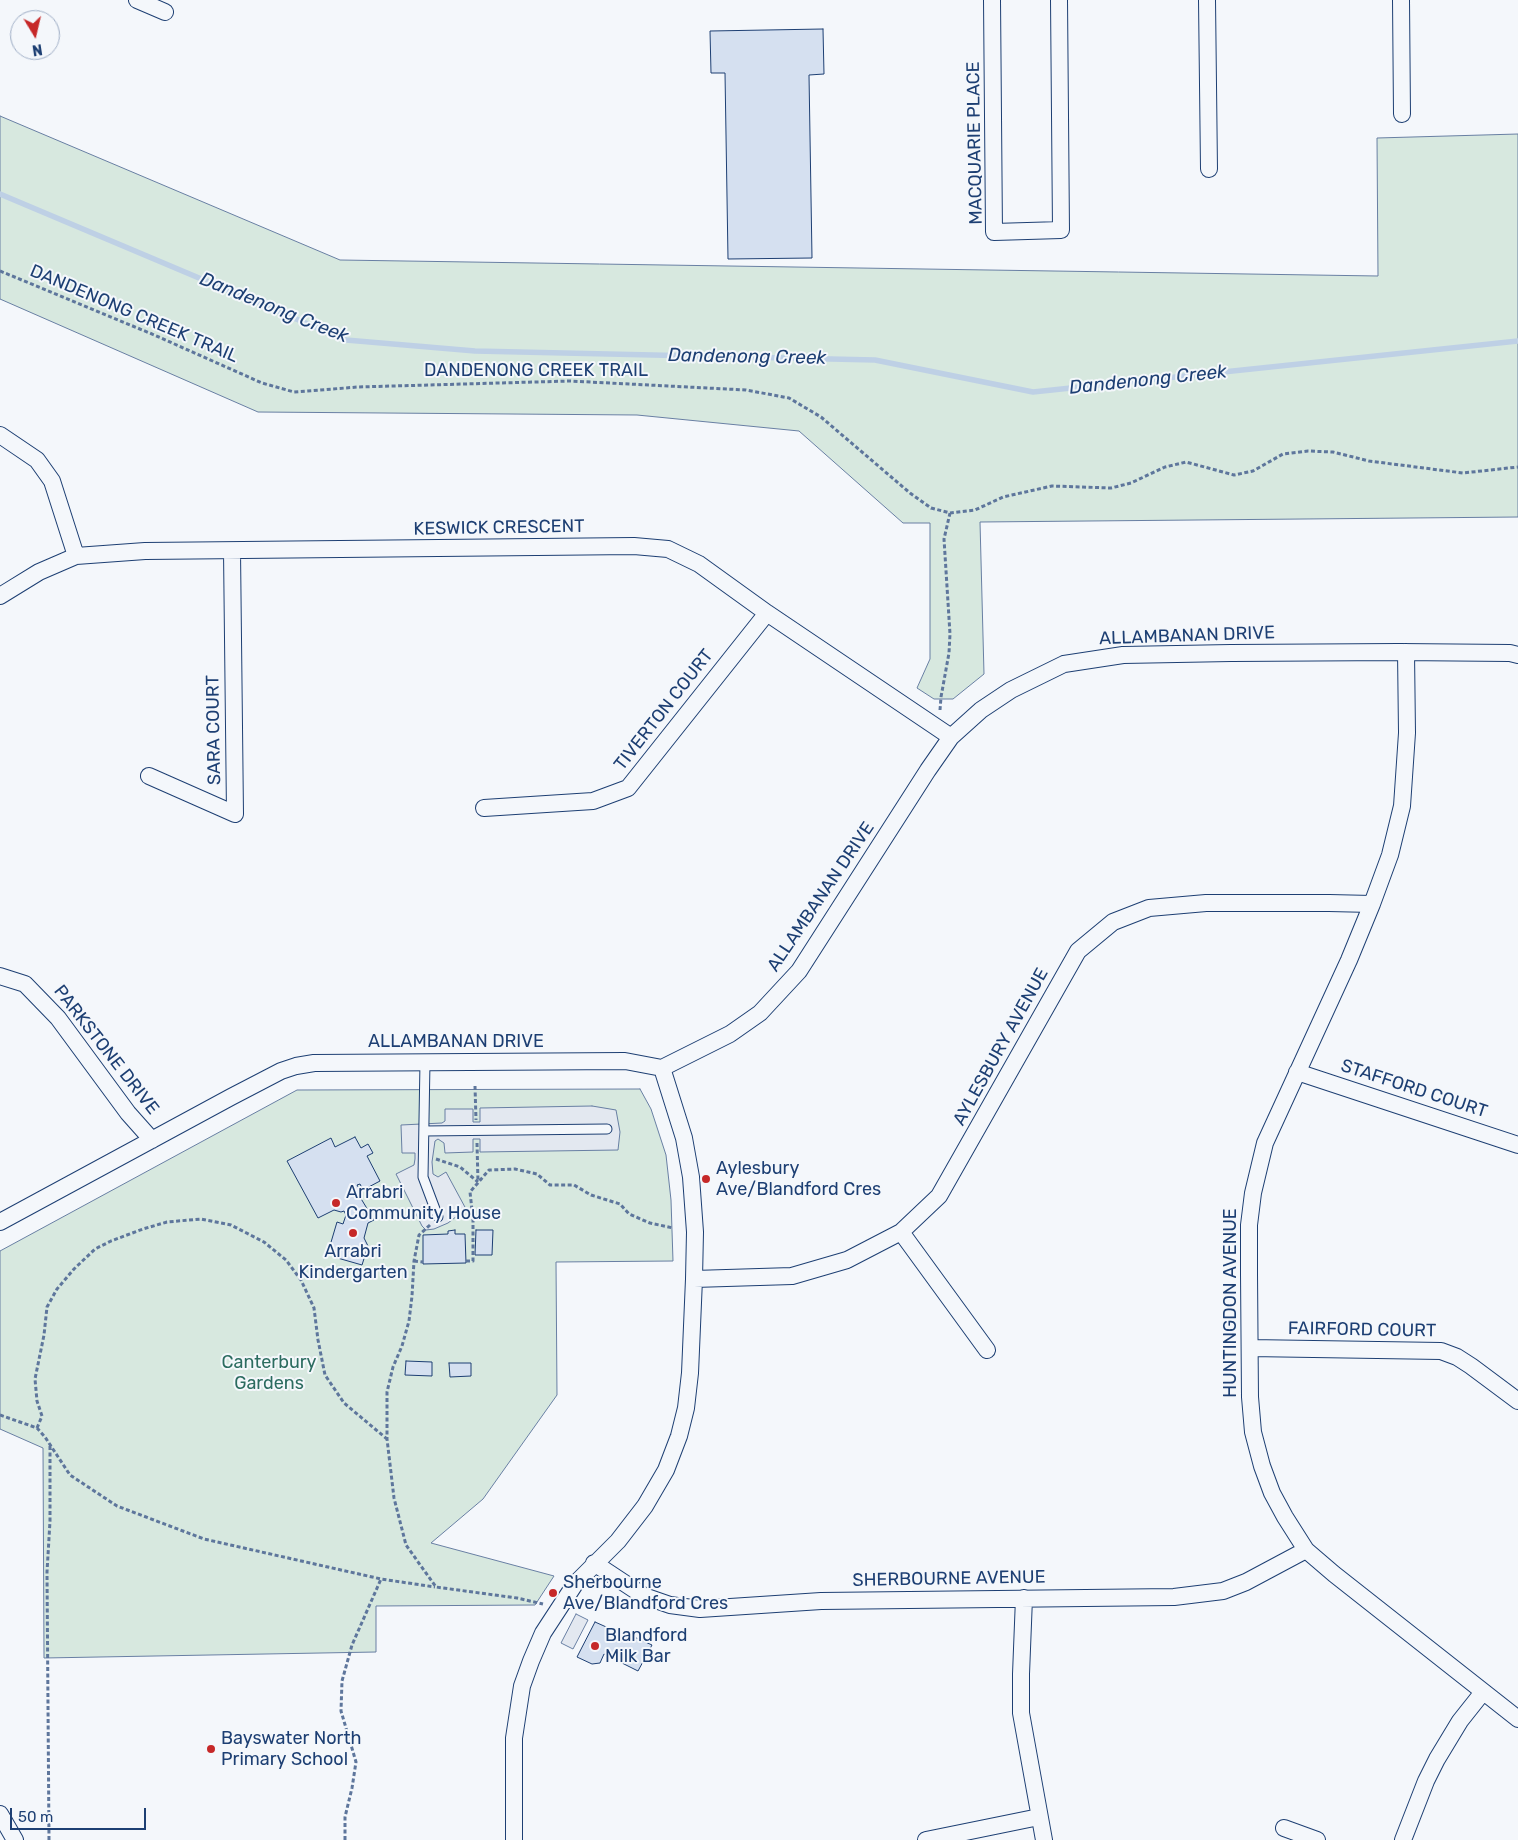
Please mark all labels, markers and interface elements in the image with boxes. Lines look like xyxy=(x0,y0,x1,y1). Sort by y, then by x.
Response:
north arrow xyxy=(10,10,60,60)
text: N xyxy=(31,40,44,59)
street label: MACQUARIE PLACE xyxy=(963,61,987,225)
street label: DANDENONG CREEK TRAIL xyxy=(27,260,241,368)
water label: Dandenong Creek xyxy=(196,268,352,348)
water label: Dandenong Creek xyxy=(668,344,826,370)
street label: DANDENONG CREEK TRAIL xyxy=(424,360,648,382)
water label: Dandenong Creek xyxy=(1068,360,1228,400)
street label: KESWICK CRESCENT xyxy=(413,516,585,540)
street label: ALLAMBANAN DRIVE xyxy=(1099,622,1275,650)
street label: TIVERTON COURT xyxy=(610,645,718,775)
street label: SARA COURT xyxy=(202,675,226,785)
street label: ALLAMBANAN DRIVE xyxy=(763,818,879,976)
street label: AYLESBURY AVENUE xyxy=(949,965,1053,1129)
street label: PARKSTONE DRIVE xyxy=(49,981,163,1119)
street label: ALLAMBANAN DRIVE xyxy=(368,1031,544,1053)
street label: STAFFORD COURT xyxy=(1338,1055,1490,1123)
place label: Aylesbury Ave/Blandford Cres xyxy=(716,1158,881,1200)
marker: Aylesbury Ave/Blandford Cres xyxy=(700,1173,712,1185)
place label: Arrabri Community House xyxy=(346,1182,501,1224)
marker: Arrabri Community House xyxy=(330,1197,342,1209)
street label: HUNTINGDON AVENUE xyxy=(1220,1208,1242,1398)
marker: Arrabri Kindergarten xyxy=(347,1227,359,1239)
place label: Arrabri Kindergarten xyxy=(298,1241,408,1284)
street label: FAIRFORD COURT xyxy=(1288,1318,1436,1342)
park label: Canterbury Gardens xyxy=(222,1352,316,1395)
street label: SHERBOURNE AVENUE xyxy=(852,1567,1046,1591)
place label: Sherbourne Ave/Blandford Cres xyxy=(563,1572,728,1615)
marker: Sherbourne Ave/Blandford Cres xyxy=(547,1587,559,1599)
place label: Blandford Milk Bar xyxy=(605,1625,687,1668)
marker: Blandford Milk Bar xyxy=(589,1640,601,1652)
place label: Bayswater North Primary School xyxy=(221,1728,361,1770)
marker: Bayswater North Primary School xyxy=(205,1743,217,1755)
scale bar xyxy=(12,1798,149,1830)
text: 50 m xyxy=(18,1808,53,1826)

